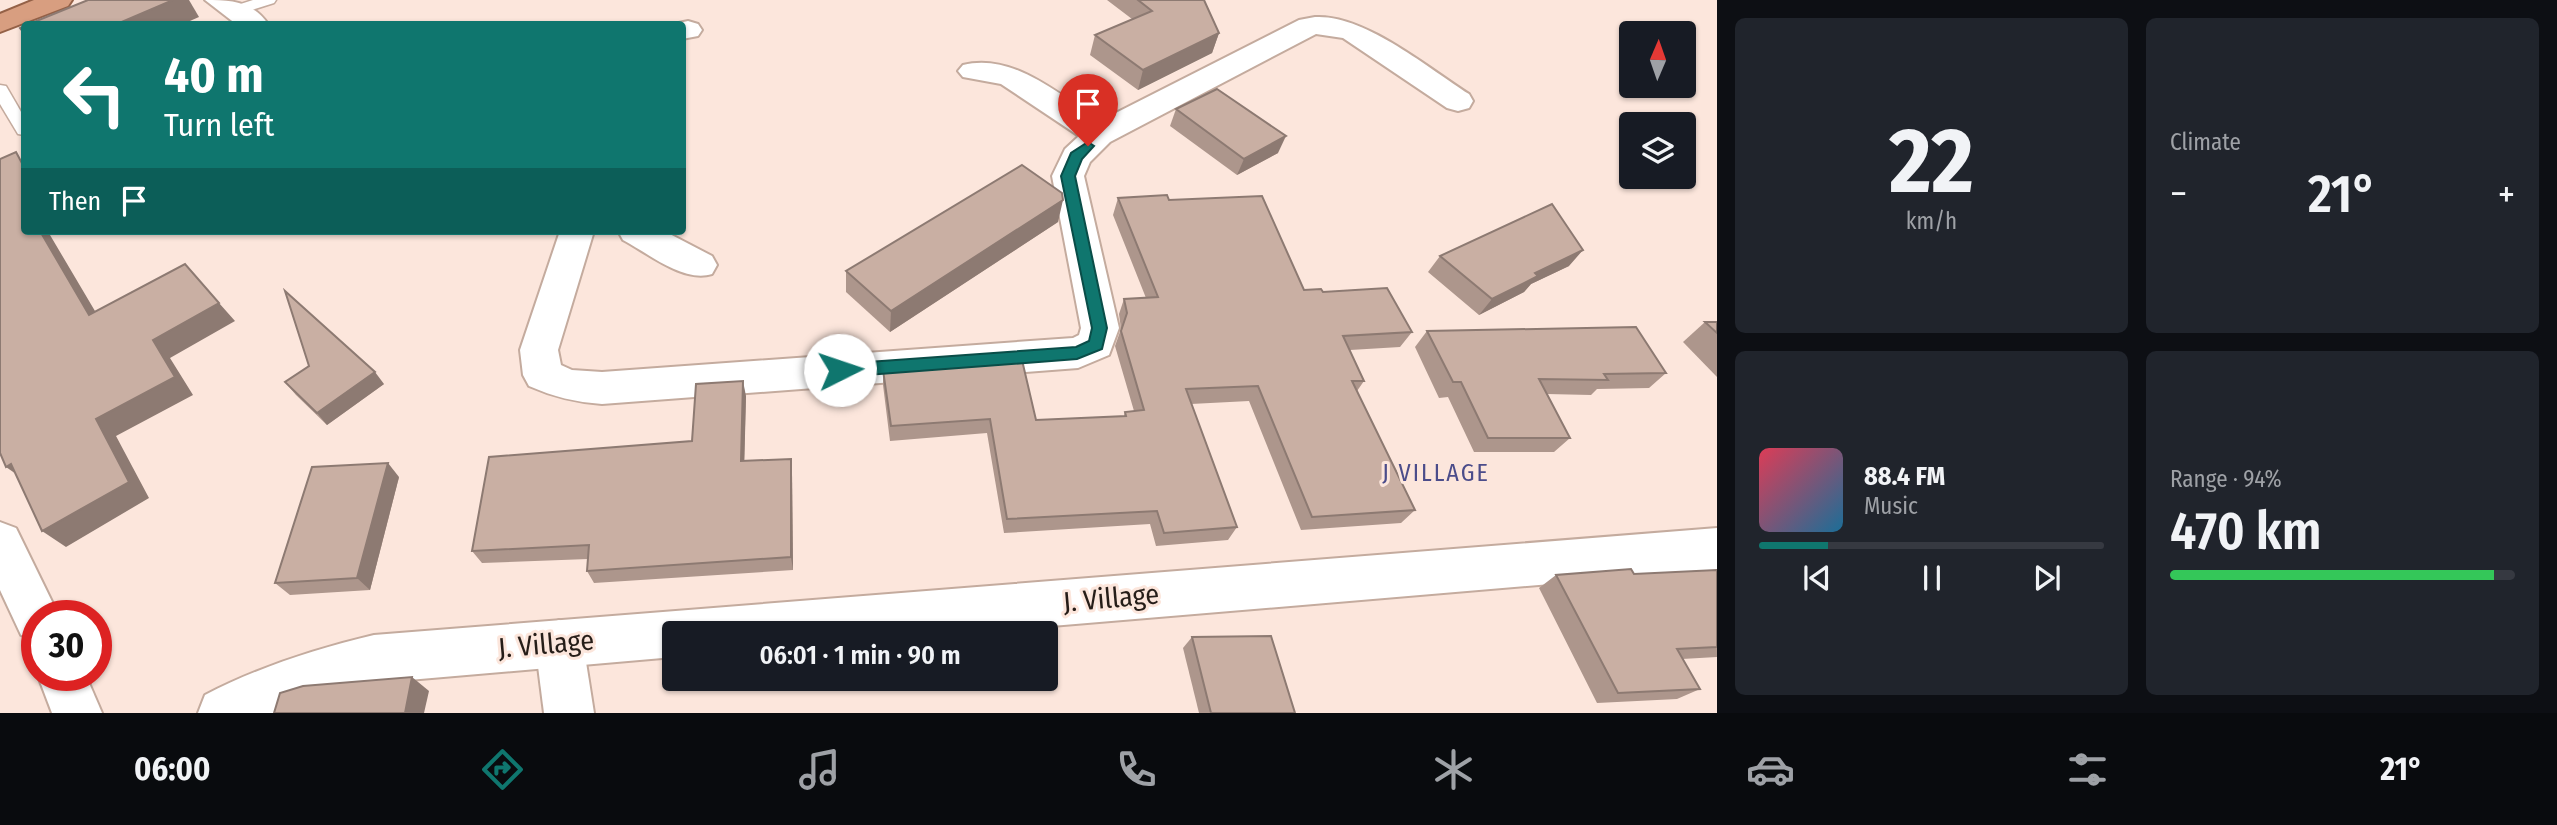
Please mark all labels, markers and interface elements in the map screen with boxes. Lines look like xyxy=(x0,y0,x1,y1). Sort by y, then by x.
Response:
north arrow xyxy=(1619,21,1696,98)
map controls xyxy=(1619,21,1696,189)
text: 40 m xyxy=(164,46,264,105)
icon: left xyxy=(49,49,140,140)
pin xyxy=(1058,74,1118,146)
icon: arrive xyxy=(1069,85,1107,123)
text: Turn left xyxy=(164,106,274,144)
text: 22 xyxy=(1889,107,1974,216)
button: layers xyxy=(1619,112,1696,189)
text: Climate xyxy=(2170,128,2241,156)
text: 21° xyxy=(2308,163,2377,226)
text: − xyxy=(2170,171,2187,217)
text: + xyxy=(2498,171,2515,217)
icon: arrive xyxy=(115,182,153,220)
text: Then xyxy=(49,186,101,217)
text: km/h xyxy=(1906,207,1957,235)
position arrow xyxy=(803,333,877,407)
district label: J VILLAGE xyxy=(1382,459,1490,487)
text: 88.4 FM xyxy=(1864,461,1945,492)
text: Range · 94% xyxy=(2170,465,2282,493)
text: Music xyxy=(1864,492,1918,520)
text: 470 km xyxy=(2170,500,2322,563)
icon: previous xyxy=(1798,559,1836,597)
icon: pause xyxy=(1913,559,1951,597)
icon: next xyxy=(2028,559,2066,597)
street label: J. Village xyxy=(1062,577,1160,619)
speed limit sign: 30 xyxy=(21,600,112,691)
street label: J. Village xyxy=(497,623,595,665)
text: 06:01 · 1 min · 90 m xyxy=(759,640,961,671)
icon: directions xyxy=(478,745,527,794)
icon: music xyxy=(795,745,844,794)
icon: phone xyxy=(1112,745,1161,794)
icon: climate xyxy=(1429,745,1478,794)
icon: car xyxy=(1746,745,1795,794)
icon: filters xyxy=(2063,745,2112,794)
text: 06:00 xyxy=(134,750,210,788)
text: 21° xyxy=(2380,750,2423,788)

